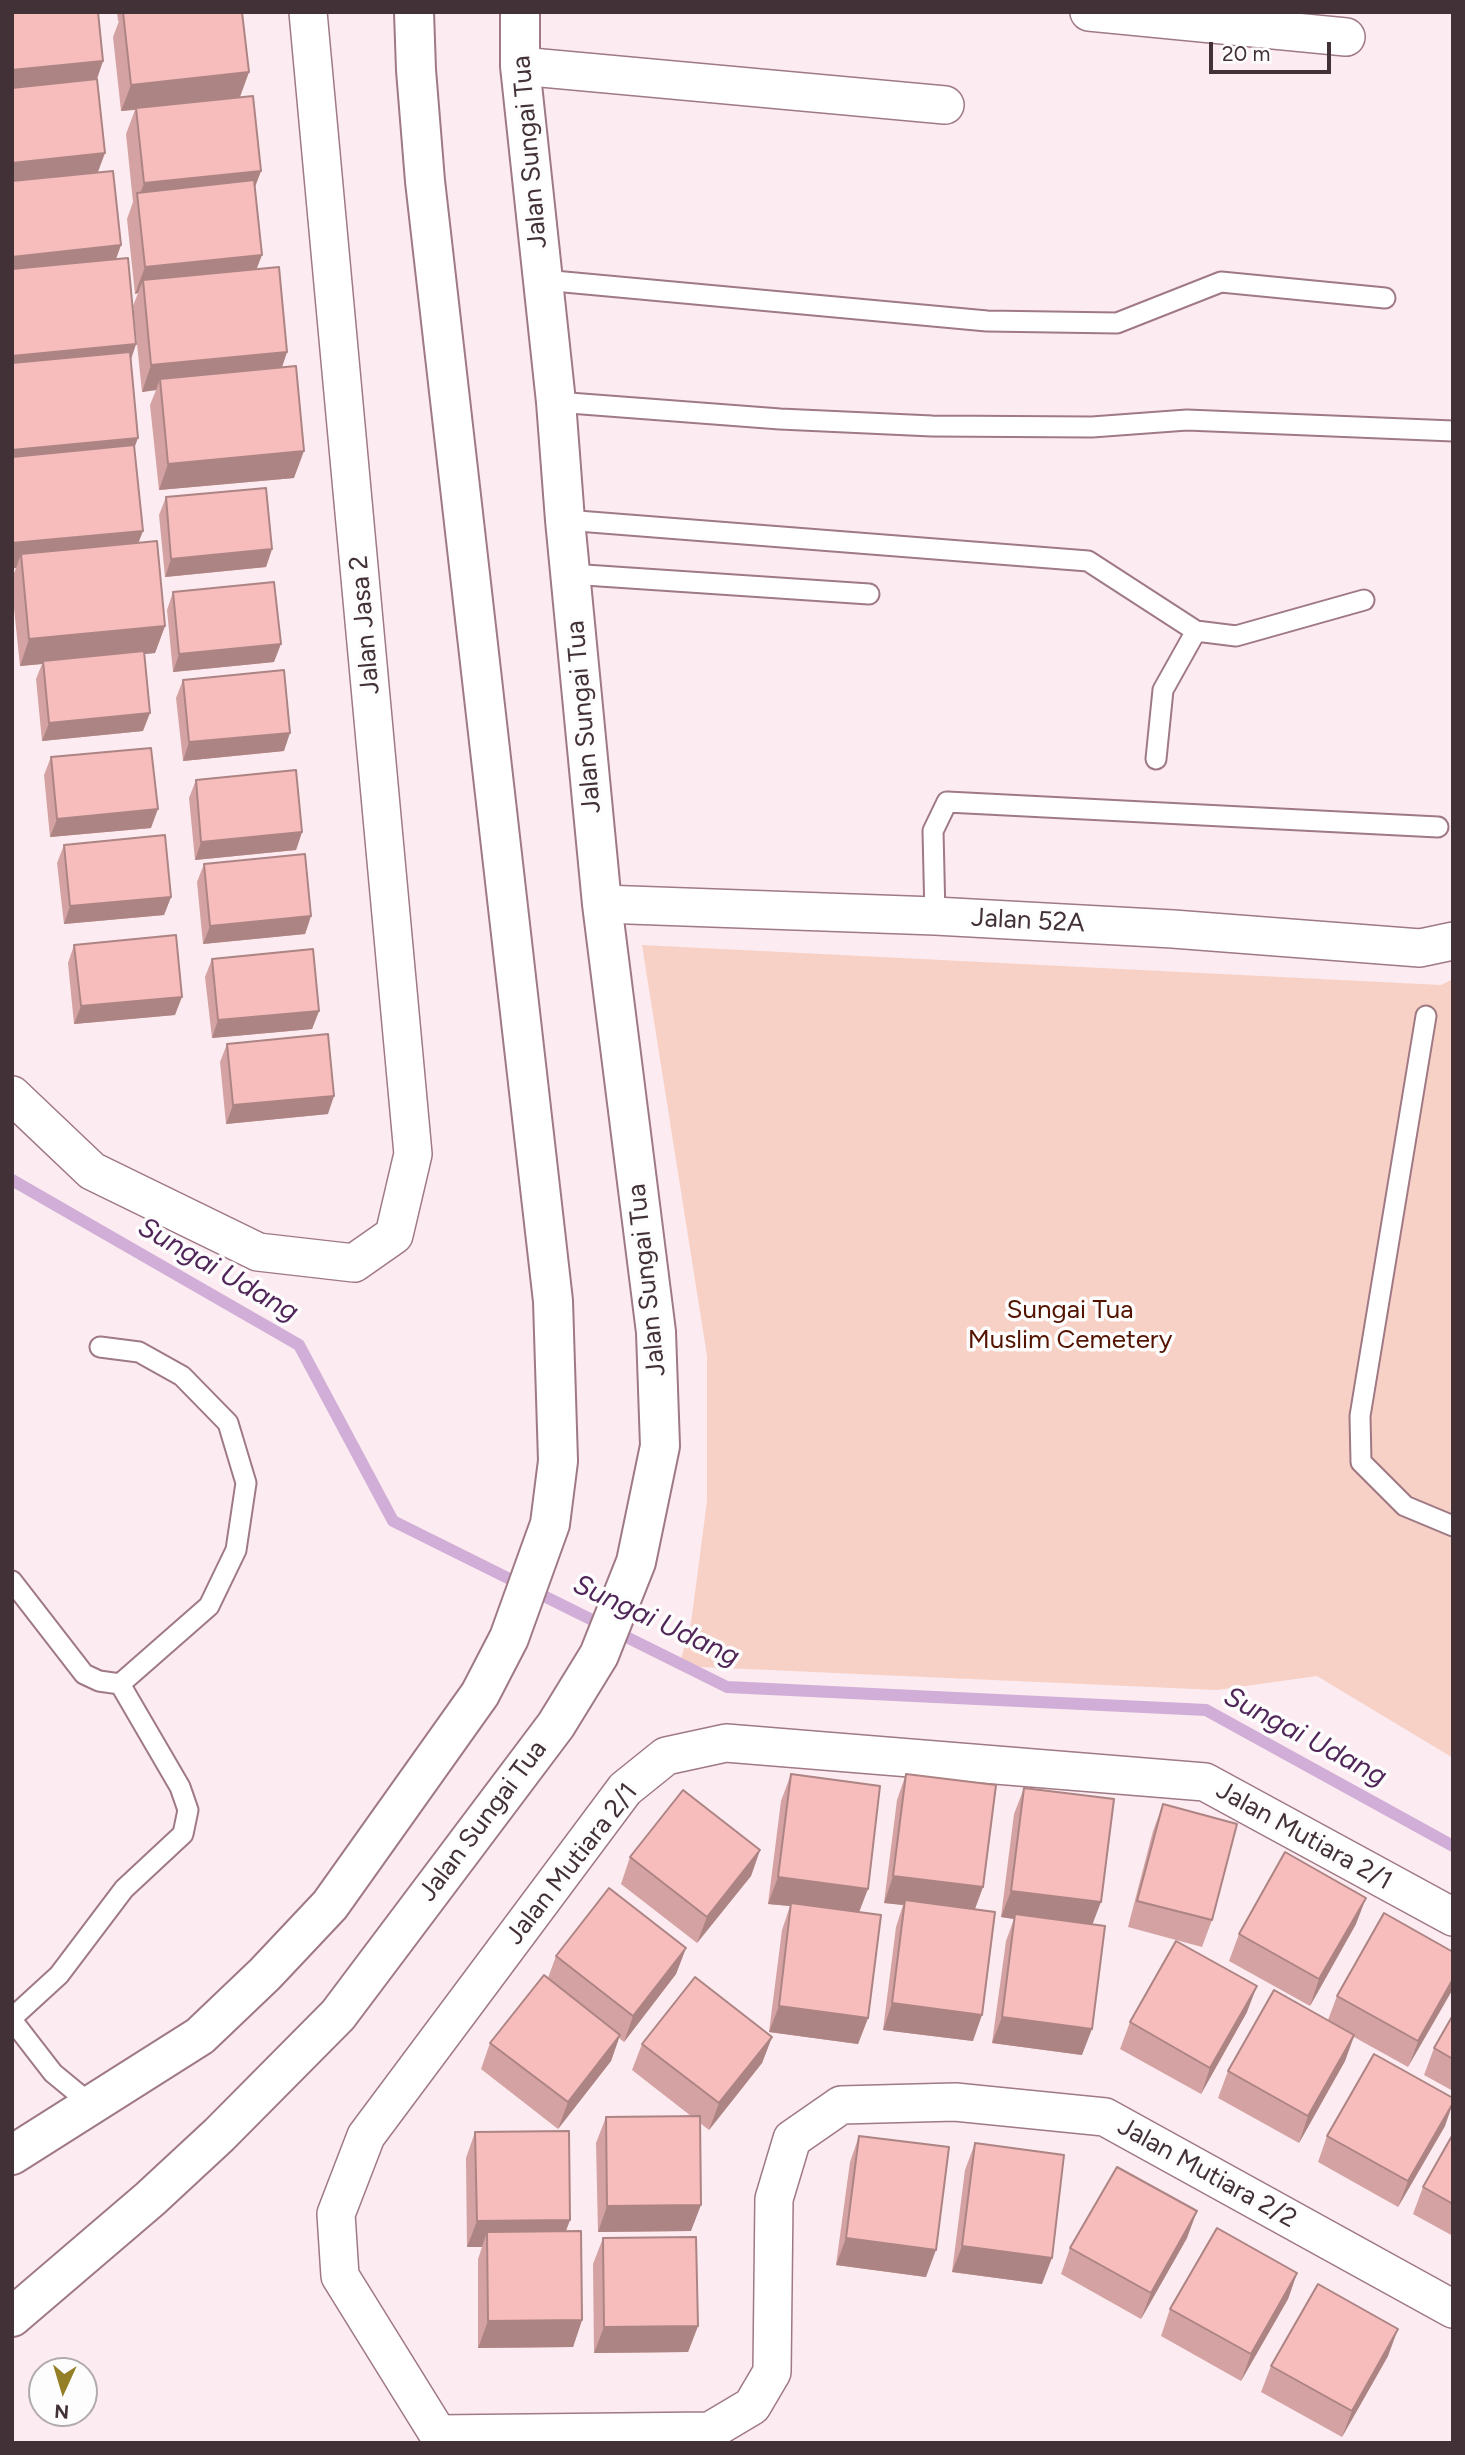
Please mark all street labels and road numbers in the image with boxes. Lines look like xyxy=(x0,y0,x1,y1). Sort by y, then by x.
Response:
street label: Jalan Sungai Tua xyxy=(506,54,554,250)
street label: Jalan Jasa 2 xyxy=(343,554,387,696)
street label: Jalan Sungai Tua xyxy=(560,619,608,815)
street label: Jalan 52A xyxy=(970,902,1086,940)
street label: Jalan Sungai Tua xyxy=(621,1182,673,1378)
street label: Jalan Sungai Tua xyxy=(412,1734,554,1908)
street label: Jalan Mutiara 2/1 xyxy=(1211,1775,1397,1897)
street label: Jalan Mutiara 2/1 xyxy=(499,1777,645,1951)
street label: Jalan Mutiara 2/2 xyxy=(1112,2111,1302,2235)

